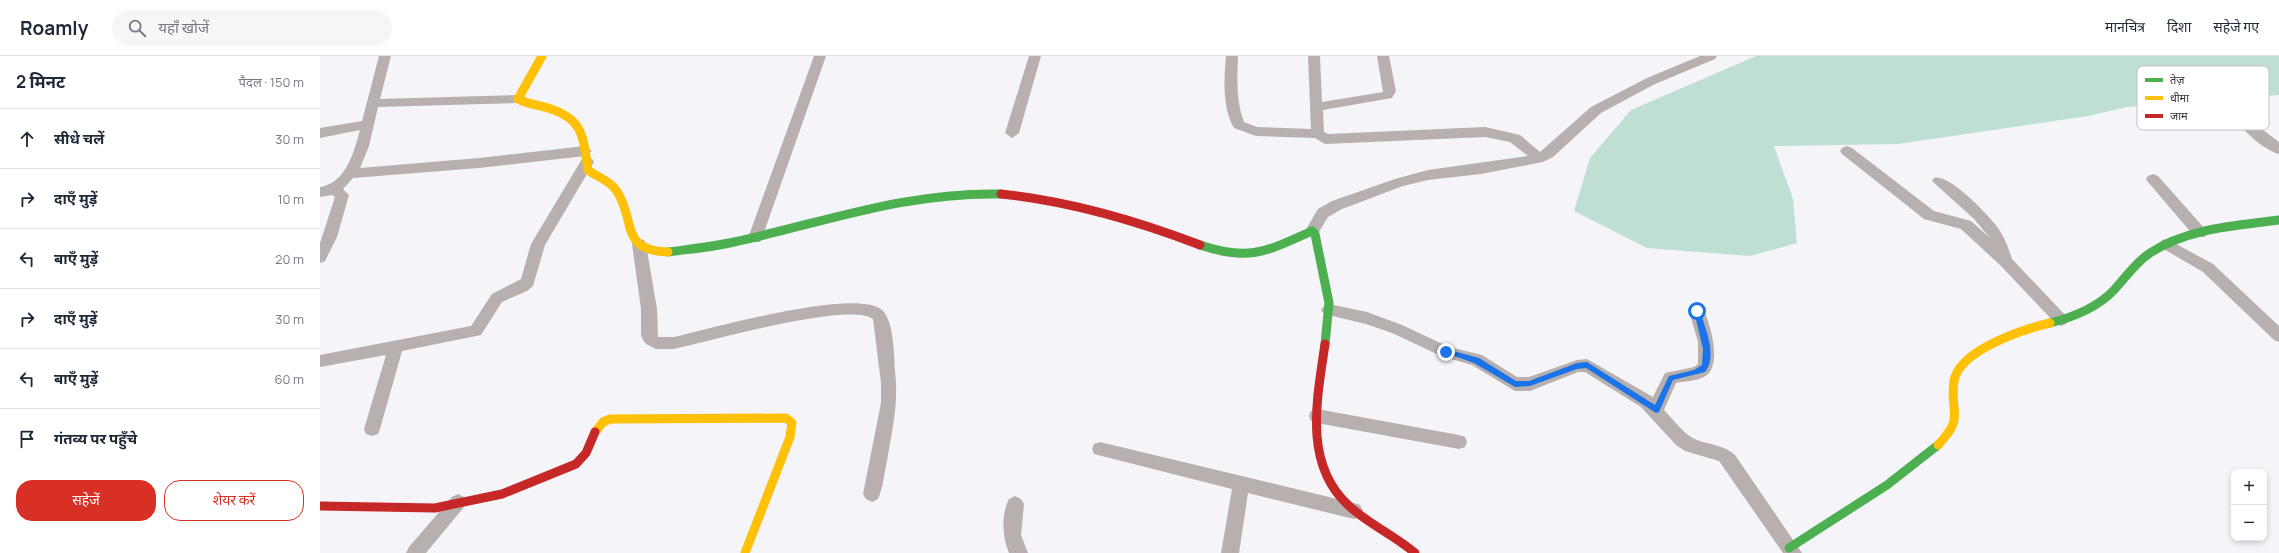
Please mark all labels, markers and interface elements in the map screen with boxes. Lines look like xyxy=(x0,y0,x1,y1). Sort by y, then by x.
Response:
search box xyxy=(112,10,392,46)
text: Roamly xyxy=(20,15,88,41)
icon: search xyxy=(126,17,148,39)
text: यहाँ खोजें xyxy=(158,17,209,38)
text: मानचित्र xyxy=(2105,17,2145,36)
text: दिशा xyxy=(2167,17,2191,36)
text: सहेजे गए xyxy=(2213,17,2259,36)
legend xyxy=(2137,66,2269,130)
text: 2 मिनट xyxy=(16,70,65,93)
text: तेज़ xyxy=(2170,72,2185,87)
text: पैदल · 150 m xyxy=(239,73,304,91)
text: धीमा xyxy=(2170,90,2189,105)
text: जाम xyxy=(2170,108,2188,123)
icon: ahead xyxy=(16,128,38,150)
text: सीधे चलें xyxy=(54,128,104,149)
text: 30 m xyxy=(275,130,304,148)
icon: right xyxy=(16,188,38,210)
text: दाएँ मुड़ें xyxy=(54,188,97,209)
text: 10 m xyxy=(277,190,304,208)
icon: left xyxy=(16,248,38,270)
text: बाएँ मुड़ें xyxy=(54,248,98,269)
text: 20 m xyxy=(275,250,304,268)
route start xyxy=(1688,302,1706,320)
icon: right xyxy=(16,308,38,330)
text: दाएँ मुड़ें xyxy=(54,308,97,329)
text: 30 m xyxy=(275,310,304,328)
route end xyxy=(1437,343,1455,361)
icon: left xyxy=(16,368,38,390)
text: बाएँ मुड़ें xyxy=(54,368,98,389)
text: 60 m xyxy=(274,370,304,388)
icon: arrive xyxy=(16,428,38,450)
text: गंतव्य पर पहुँचे xyxy=(54,428,137,449)
map controls xyxy=(2231,469,2267,541)
button: + xyxy=(2231,469,2267,505)
button: सहेजें xyxy=(16,480,156,521)
button: शेयर करें xyxy=(164,480,304,521)
button: − xyxy=(2231,505,2267,541)

